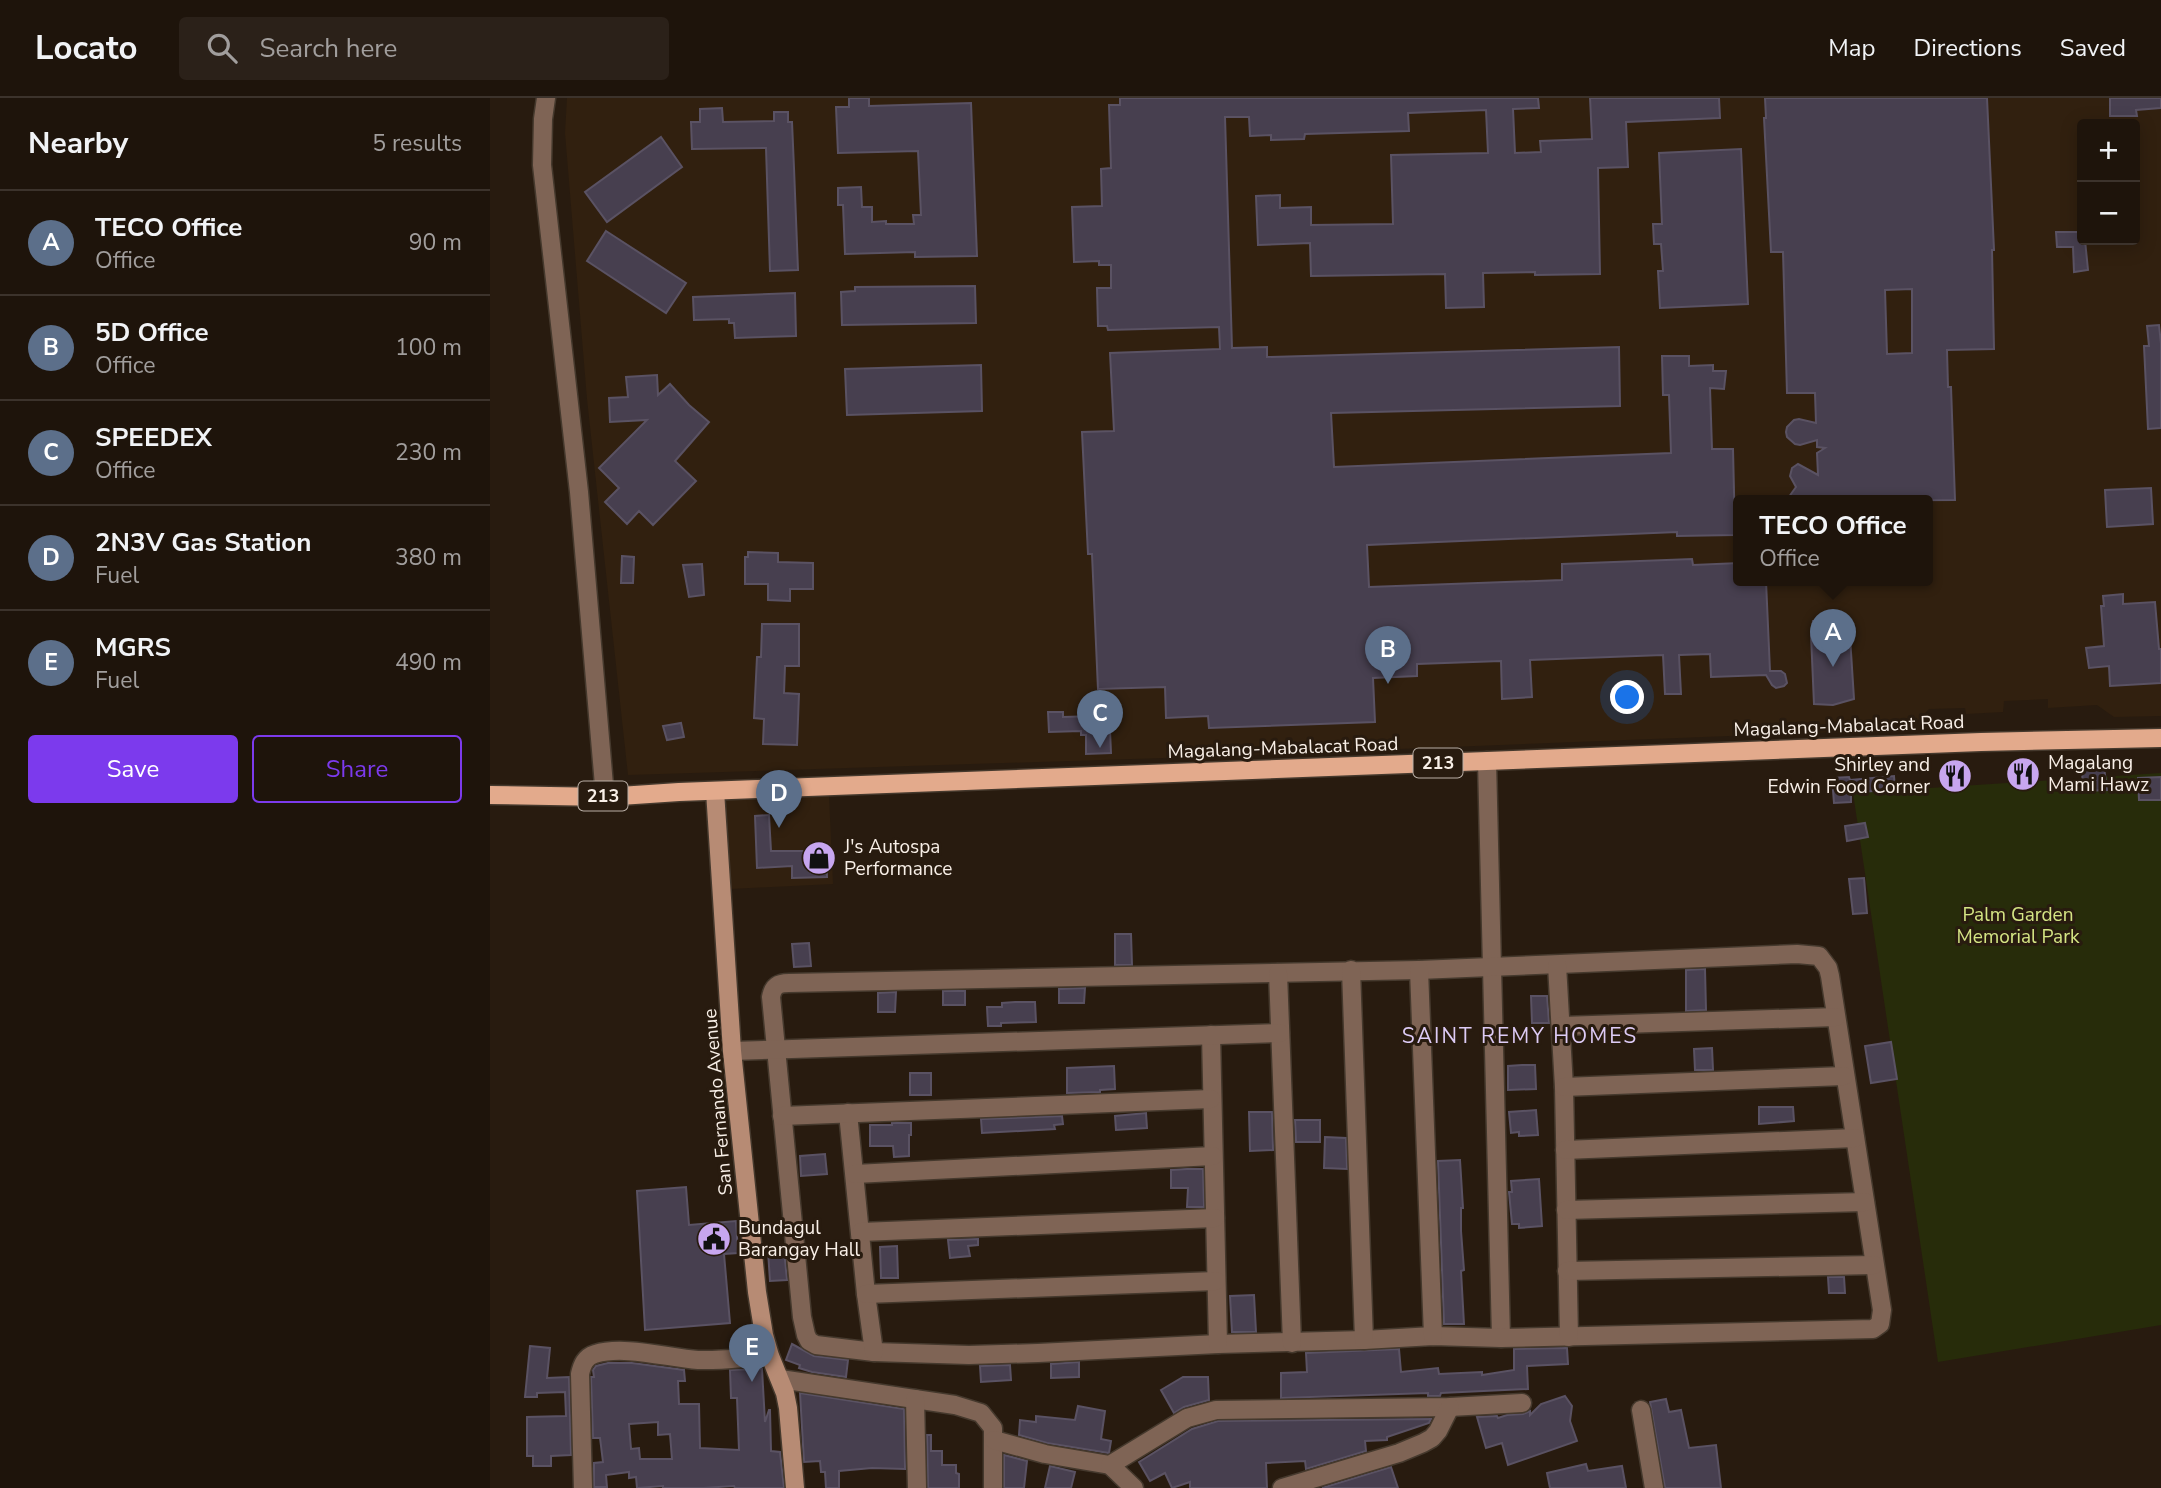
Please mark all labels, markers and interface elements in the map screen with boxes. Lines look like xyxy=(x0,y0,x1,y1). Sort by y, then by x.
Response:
search box xyxy=(179,17,669,80)
text: Locato xyxy=(35,26,137,71)
icon: search xyxy=(203,29,241,67)
text: Search here xyxy=(259,31,397,66)
text: Map xyxy=(1828,32,1875,64)
text: Directions xyxy=(1913,32,2022,64)
text: Saved xyxy=(2060,32,2126,64)
map controls xyxy=(2077,119,2140,245)
button: + xyxy=(2077,119,2140,182)
text: Nearby xyxy=(28,123,128,164)
text: 5 results xyxy=(372,128,462,159)
button: − xyxy=(2077,182,2140,245)
text: TECO Office xyxy=(95,210,242,245)
text: A xyxy=(42,227,60,258)
text: 90 m xyxy=(409,227,462,258)
text: Office xyxy=(95,245,155,276)
text: 5D Office xyxy=(95,315,209,350)
text: B xyxy=(43,332,59,363)
text: 100 m xyxy=(395,332,462,363)
text: Office xyxy=(95,350,155,381)
text: SPEEDEX xyxy=(95,420,212,455)
text: C xyxy=(43,437,59,468)
text: 230 m xyxy=(395,437,462,468)
text: Office xyxy=(95,455,155,486)
popup xyxy=(1733,495,1933,586)
text: TECO Office xyxy=(1759,508,1907,543)
text: 2N3V Gas Station xyxy=(95,525,312,560)
text: D xyxy=(42,542,60,573)
text: 380 m xyxy=(395,542,462,573)
text: Office xyxy=(1759,543,1820,574)
text: Fuel xyxy=(95,560,139,591)
pin: A xyxy=(1810,609,1856,667)
pin: B xyxy=(1365,626,1411,684)
text: MGRS xyxy=(95,630,171,665)
text: E xyxy=(44,647,58,678)
text: 490 m xyxy=(395,647,462,678)
text: Fuel xyxy=(95,665,139,696)
your location xyxy=(1610,680,1644,714)
pin: C xyxy=(1077,690,1123,748)
street label: Magalang-Mabalacat Road xyxy=(1733,709,1965,743)
street label: Magalang-Mabalacat Road xyxy=(1167,731,1399,765)
button: Save xyxy=(28,735,238,803)
button: Share xyxy=(252,735,462,803)
road number: 213 xyxy=(1413,748,1462,778)
place label: Magalang Mami Hawz xyxy=(2048,750,2149,798)
place label: Shirley and Edwin Food Corner xyxy=(1768,752,1930,800)
restaurant icon: Magalang Mami Hawz xyxy=(2004,755,2042,793)
restaurant icon: Shirley and Edwin Food Corner xyxy=(1936,757,1974,795)
pin: D xyxy=(756,770,802,828)
road number: 213 xyxy=(578,782,628,810)
place label: J's Autospa Performance xyxy=(843,834,952,882)
shop icon: J's Autospa Performance xyxy=(800,839,838,877)
park label: Palm Garden Memorial Park xyxy=(1957,902,2080,950)
street label: San Fernando Avenue xyxy=(697,1008,739,1196)
district label: SAINT REMY HOMES xyxy=(1402,1022,1638,1050)
place label: Bundagul Barangay Hall xyxy=(738,1215,860,1263)
public building icon: Bundagul Barangay Hall xyxy=(695,1220,733,1258)
pin: E xyxy=(729,1324,775,1382)

